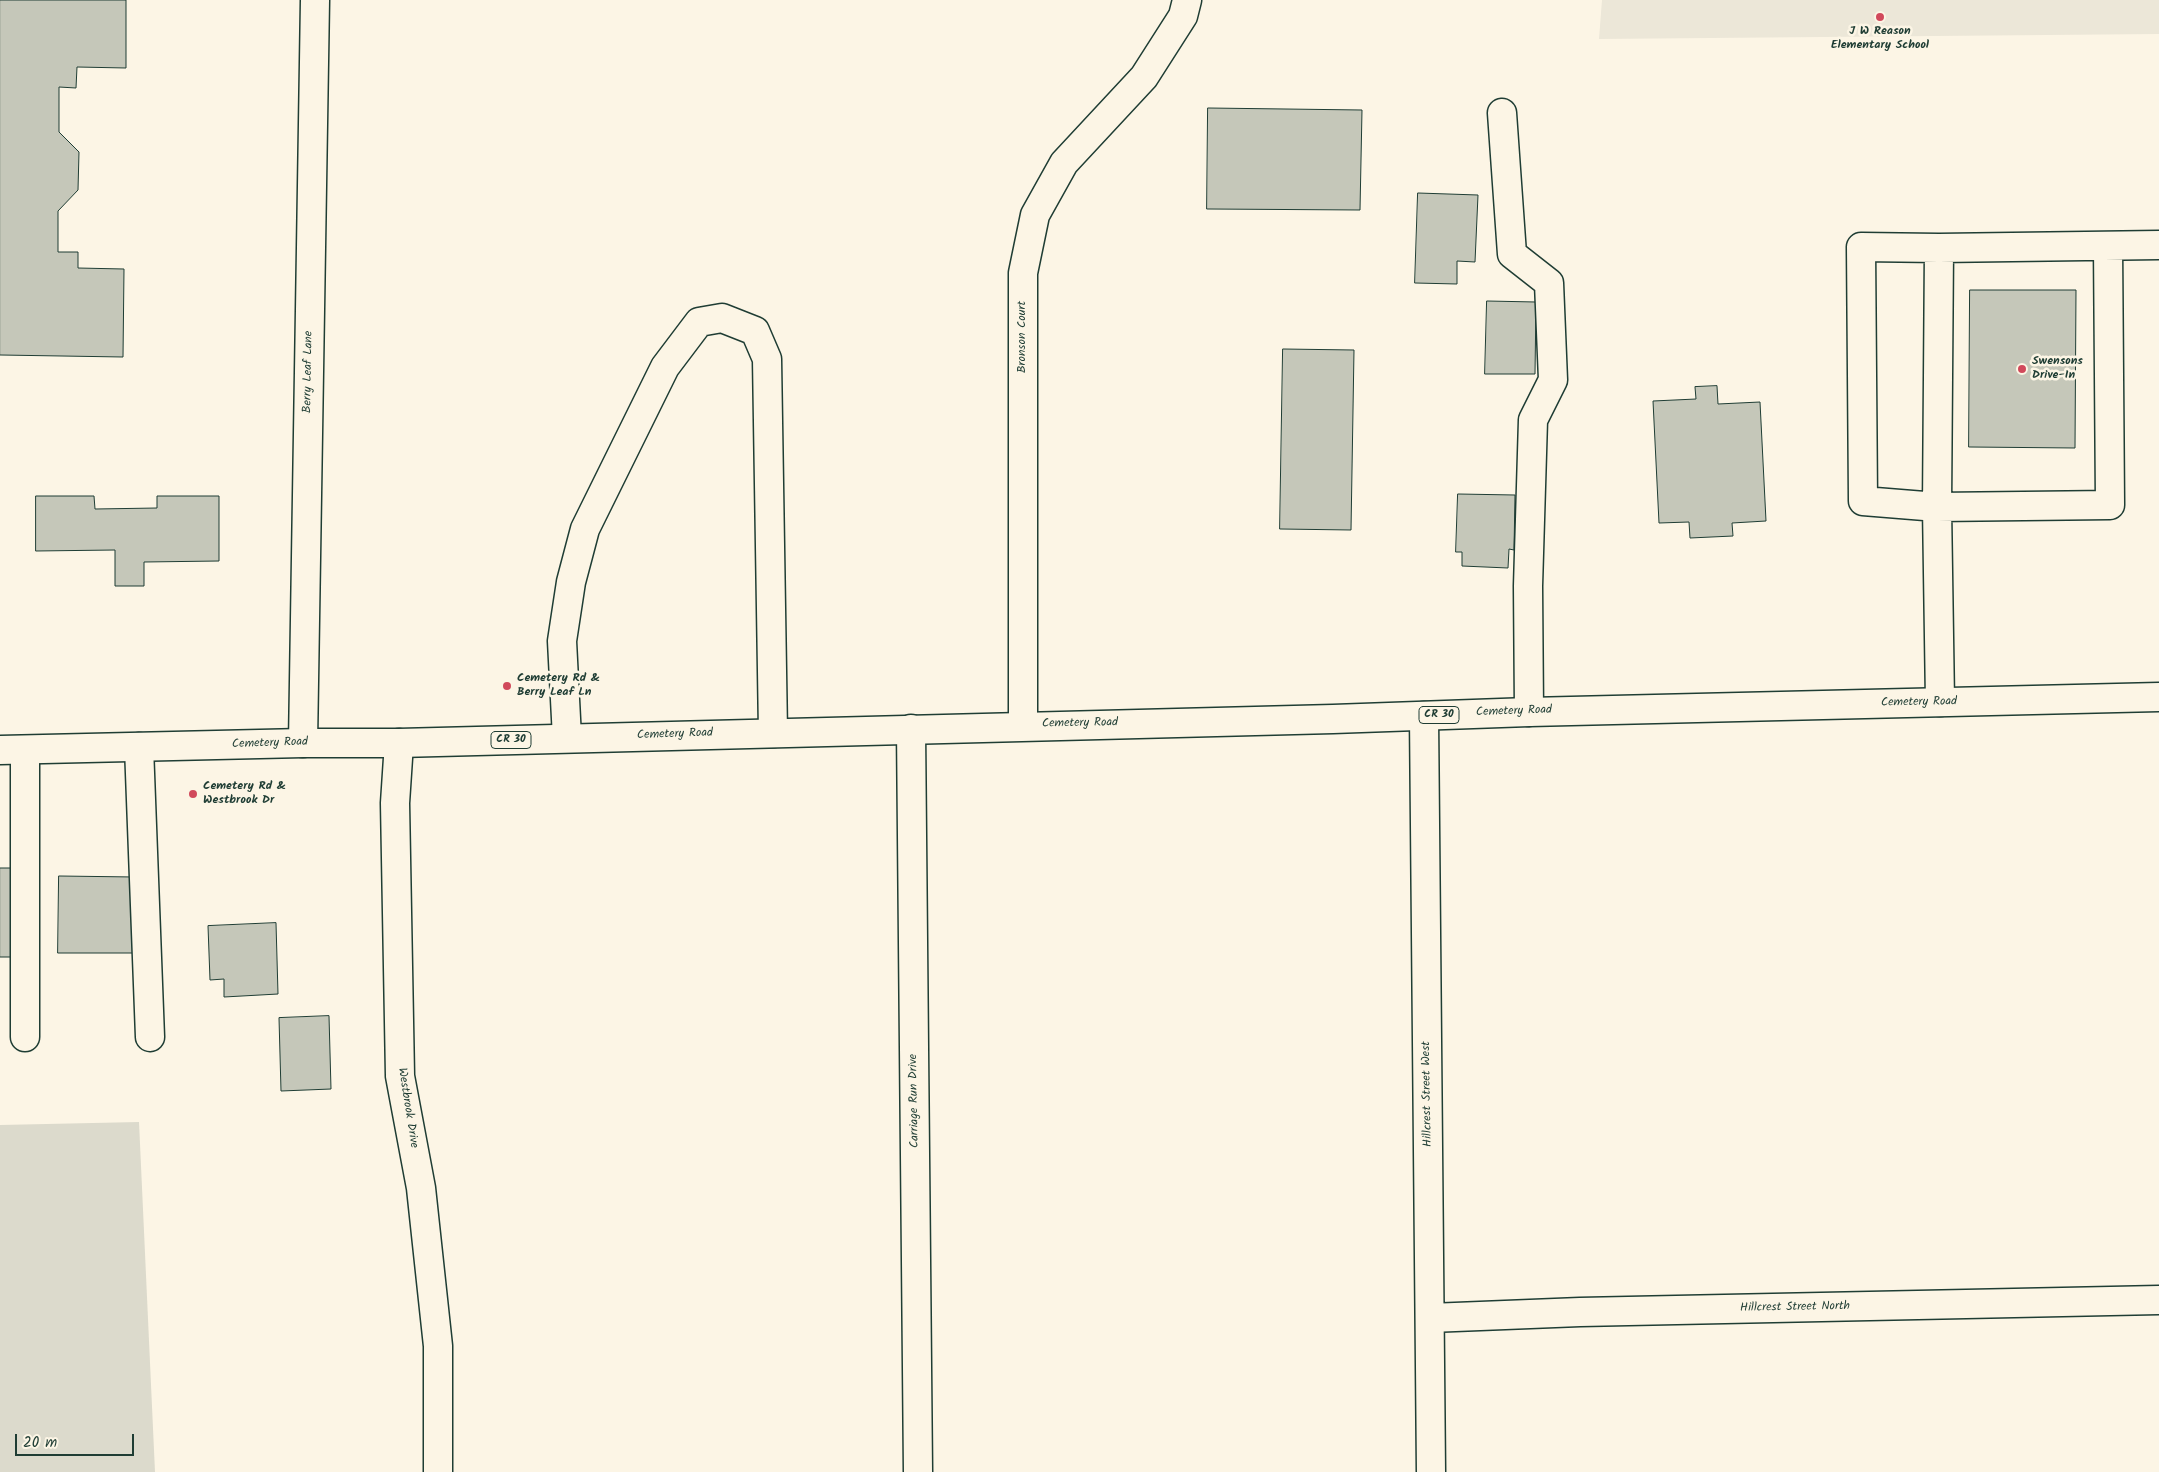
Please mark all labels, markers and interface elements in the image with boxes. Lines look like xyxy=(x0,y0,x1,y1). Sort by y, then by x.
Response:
marker: J W Reason Elementary School xyxy=(1874,11,1886,23)
place label: J W Reason Elementary School xyxy=(1831,25,1929,53)
street label: Bronson Court xyxy=(1016,301,1030,373)
street label: Berry Leaf Lane xyxy=(301,331,317,413)
place label: Swensons Drive-In xyxy=(2032,355,2083,383)
marker: Swensons Drive-In xyxy=(2016,363,2028,375)
place label: Cemetery Rd & Berry Leaf Ln xyxy=(517,672,600,700)
marker: Cemetery Rd & Berry Leaf Ln xyxy=(501,680,513,692)
street label: Cemetery Road xyxy=(1881,695,1957,711)
street label: Cemetery Road xyxy=(1476,703,1552,721)
road number: CR 30 xyxy=(1419,706,1459,724)
street label: Cemetery Road xyxy=(1042,716,1118,732)
street label: Cemetery Road xyxy=(637,726,713,744)
road number: CR 30 xyxy=(491,732,531,748)
street label: Cemetery Road xyxy=(232,735,308,753)
place label: Cemetery Rd & Westbrook Dr xyxy=(203,780,286,808)
marker: Cemetery Rd & Westbrook Dr xyxy=(187,788,199,800)
street label: Hillcrest Street West xyxy=(1420,1041,1436,1147)
street label: Carriage Run Drive xyxy=(907,1054,923,1148)
street label: Westbrook Drive xyxy=(394,1067,420,1149)
street label: Hillcrest Street North xyxy=(1740,1300,1850,1316)
scale bar xyxy=(18,1424,136,1456)
text: 20 m xyxy=(23,1431,57,1455)

